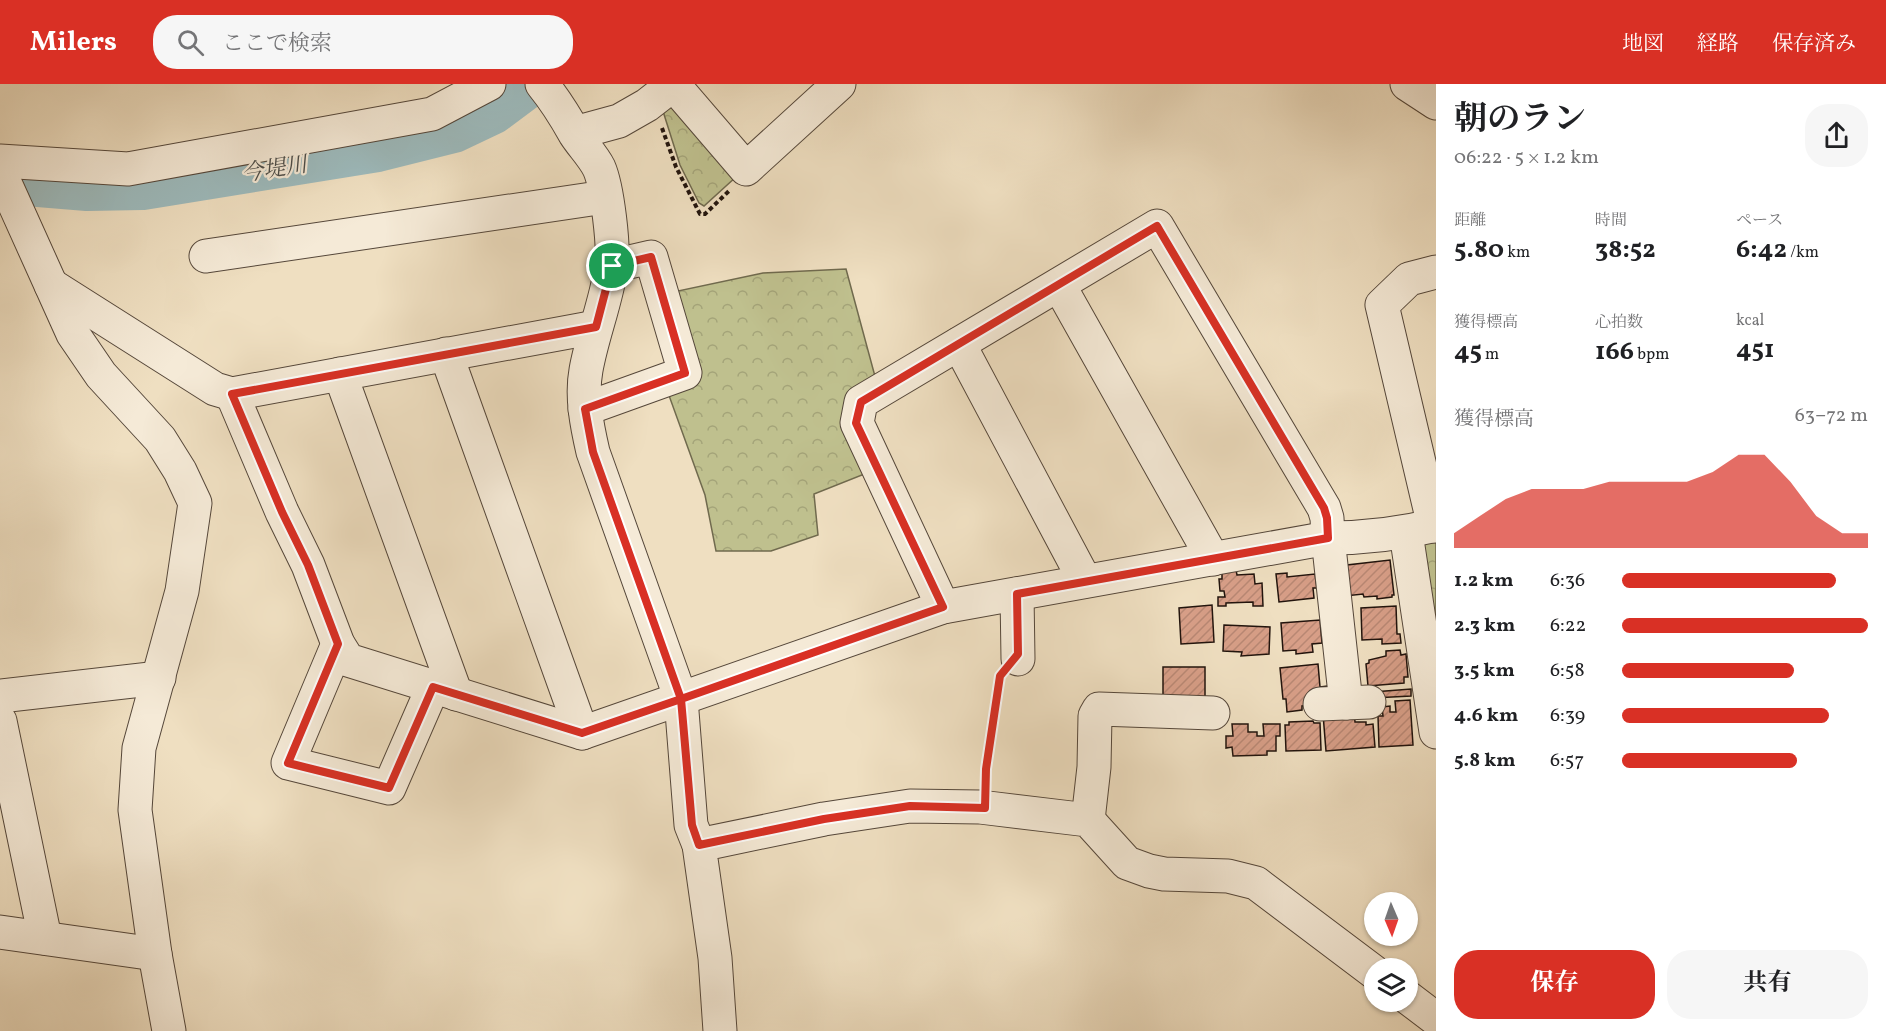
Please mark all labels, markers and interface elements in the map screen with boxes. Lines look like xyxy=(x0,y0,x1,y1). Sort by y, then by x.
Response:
search box xyxy=(153,15,573,69)
text: Milers xyxy=(30,23,117,62)
icon: search xyxy=(174,26,207,59)
text: ここで検索 xyxy=(222,29,332,60)
text: 地図 xyxy=(1622,30,1664,59)
text: 経路 xyxy=(1697,30,1739,59)
text: 保存済み xyxy=(1772,30,1856,59)
text: 朝のラン xyxy=(1454,98,1586,144)
button: share xyxy=(1805,104,1868,167)
text: 06:22 · 5 × 1.2 km xyxy=(1454,144,1599,172)
water label: 今堤川 xyxy=(239,150,311,191)
text: 距離 xyxy=(1454,210,1486,232)
text: 時間 xyxy=(1595,210,1627,232)
text: ペース xyxy=(1736,210,1783,232)
text: 5.80 xyxy=(1454,232,1504,268)
text: 38:52 xyxy=(1595,232,1656,268)
text: 6:42 xyxy=(1736,232,1787,268)
pin xyxy=(586,240,637,291)
text: km xyxy=(1504,242,1530,264)
text: /km xyxy=(1787,242,1819,264)
icon: arrive xyxy=(595,249,628,282)
text: kcal xyxy=(1736,310,1764,332)
text: 獲得標高 xyxy=(1454,312,1518,334)
text: 心拍数 xyxy=(1595,312,1643,334)
text: 451 xyxy=(1736,332,1774,368)
text: 45 xyxy=(1454,334,1482,370)
text: 166 xyxy=(1595,334,1634,370)
text: m xyxy=(1482,344,1499,366)
text: bpm xyxy=(1634,344,1669,366)
text: 63–72 m xyxy=(1795,402,1868,430)
text: 獲得標高 xyxy=(1454,406,1534,434)
text: 1.2 km xyxy=(1454,567,1514,595)
text: 6:36 xyxy=(1550,567,1585,595)
text: 2.3 km xyxy=(1454,612,1515,640)
text: 6:22 xyxy=(1550,612,1586,640)
text: 3.5 km xyxy=(1454,657,1515,685)
text: 6:58 xyxy=(1550,657,1585,685)
text: 4.6 km xyxy=(1454,702,1518,730)
text: 6:39 xyxy=(1550,702,1585,730)
text: 5.8 km xyxy=(1454,747,1516,775)
text: 6:57 xyxy=(1550,747,1584,775)
north arrow xyxy=(1364,892,1418,946)
map controls xyxy=(1364,892,1418,1012)
button: 保存 xyxy=(1454,950,1655,1019)
button: 共有 xyxy=(1667,950,1868,1019)
button: layers xyxy=(1364,958,1418,1012)

